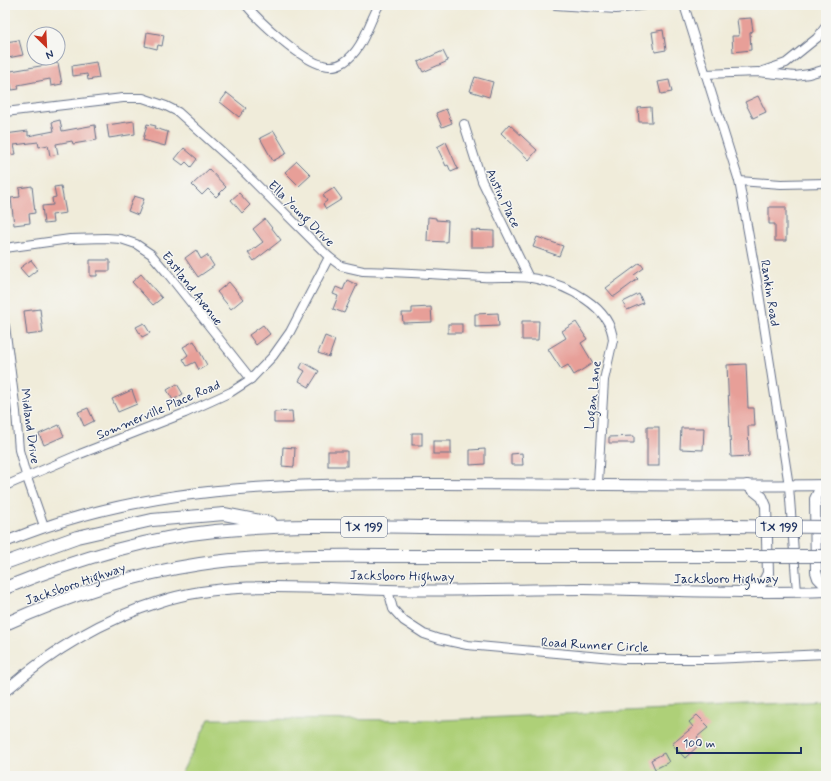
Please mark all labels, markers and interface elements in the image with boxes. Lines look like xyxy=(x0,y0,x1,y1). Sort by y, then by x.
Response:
north arrow xyxy=(26,26,66,66)
text: N xyxy=(43,46,56,62)
street label: Austin Place xyxy=(482,166,524,231)
street label: Ella Young Drive xyxy=(263,177,338,252)
street label: Eastland Avenue xyxy=(158,248,226,330)
street label: Rankin Road xyxy=(756,259,783,328)
street label: Logan Lane xyxy=(581,360,608,431)
street label: Sommerville Place Road xyxy=(94,377,223,444)
street label: Midland Drive xyxy=(16,387,43,465)
road number: TX 199 xyxy=(341,517,387,537)
road number: TX 199 xyxy=(756,517,802,537)
street label: Jacksboro Highway xyxy=(23,559,129,611)
street label: Jacksboro Highway xyxy=(349,567,455,588)
street label: Jacksboro Highway xyxy=(674,571,779,590)
street label: Road Runner Circle xyxy=(540,634,649,657)
scale bar xyxy=(677,729,801,755)
text: 100 m xyxy=(683,736,715,752)

